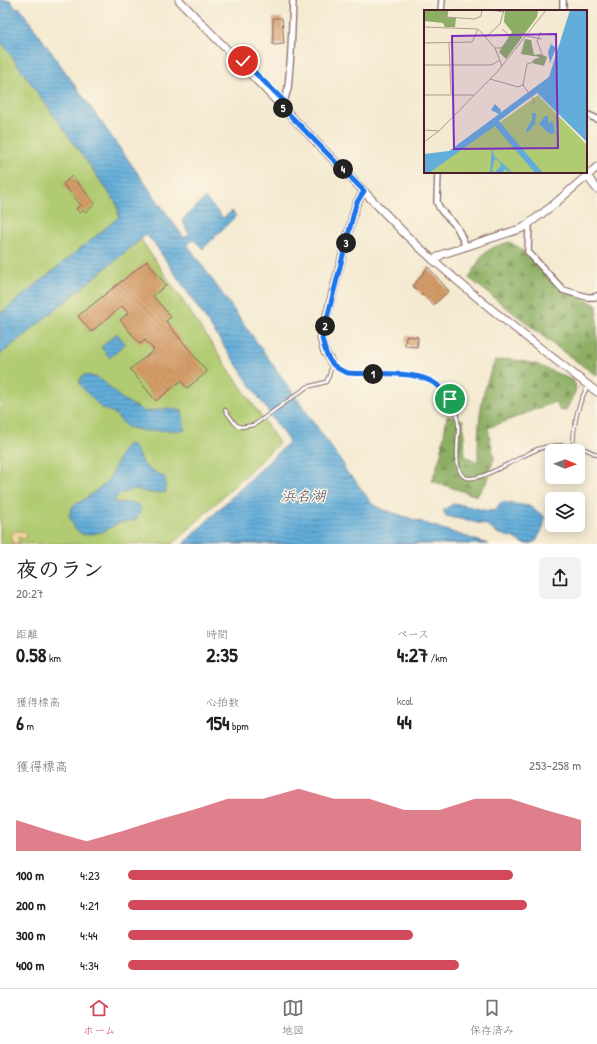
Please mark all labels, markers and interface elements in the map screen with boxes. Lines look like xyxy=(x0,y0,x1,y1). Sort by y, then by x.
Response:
inset map xyxy=(424,10,587,173)
pin xyxy=(226,44,260,78)
icon: check xyxy=(232,50,254,72)
pin: 5 xyxy=(273,98,293,118)
text: 5 xyxy=(281,101,285,115)
pin: 4 xyxy=(333,159,353,179)
text: 4 xyxy=(341,162,345,176)
pin: 3 xyxy=(336,233,356,253)
text: 3 xyxy=(344,236,348,250)
pin: 2 xyxy=(315,316,335,336)
text: 2 xyxy=(322,319,328,333)
pin: 1 xyxy=(363,364,383,384)
text: 1 xyxy=(371,367,375,381)
pin xyxy=(433,382,467,416)
icon: arrive xyxy=(439,388,461,410)
north arrow xyxy=(545,444,585,484)
map controls xyxy=(545,444,585,532)
water label: 浜名湖 xyxy=(280,485,327,506)
button: layers xyxy=(545,492,585,532)
text: 夜のラン xyxy=(16,554,104,584)
button: share xyxy=(539,557,581,599)
text: 20:27 xyxy=(16,584,43,602)
text: 距離 xyxy=(16,627,38,641)
text: 時間 xyxy=(206,627,228,641)
text: ペース xyxy=(397,627,429,641)
text: 0.58 xyxy=(16,641,46,668)
text: 2:35 xyxy=(206,641,238,668)
text: 4:27 xyxy=(397,641,428,668)
text: km xyxy=(46,651,61,665)
text: /km xyxy=(428,651,447,665)
text: kcal xyxy=(397,694,413,708)
text: 獲得標高 xyxy=(16,695,60,709)
text: 心拍数 xyxy=(206,695,239,709)
text: 44 xyxy=(397,708,412,735)
text: 6 xyxy=(16,709,24,736)
text: 154 xyxy=(206,709,230,736)
text: m xyxy=(24,719,34,733)
text: bpm xyxy=(230,719,249,733)
text: 253–258 m xyxy=(529,756,581,774)
text: 獲得標高 xyxy=(16,757,68,775)
text: 100 m xyxy=(16,866,44,884)
text: 4:23 xyxy=(80,866,100,884)
text: 200 m xyxy=(16,896,46,914)
text: 4:21 xyxy=(80,896,99,914)
text: 300 m xyxy=(16,926,45,944)
text: 4:44 xyxy=(80,926,98,944)
text: 400 m xyxy=(16,956,44,974)
text: 4:34 xyxy=(80,956,99,974)
tab: ホーム xyxy=(83,997,116,1037)
tab: 地図 xyxy=(282,997,304,1037)
tab: 保存済み xyxy=(470,997,514,1037)

